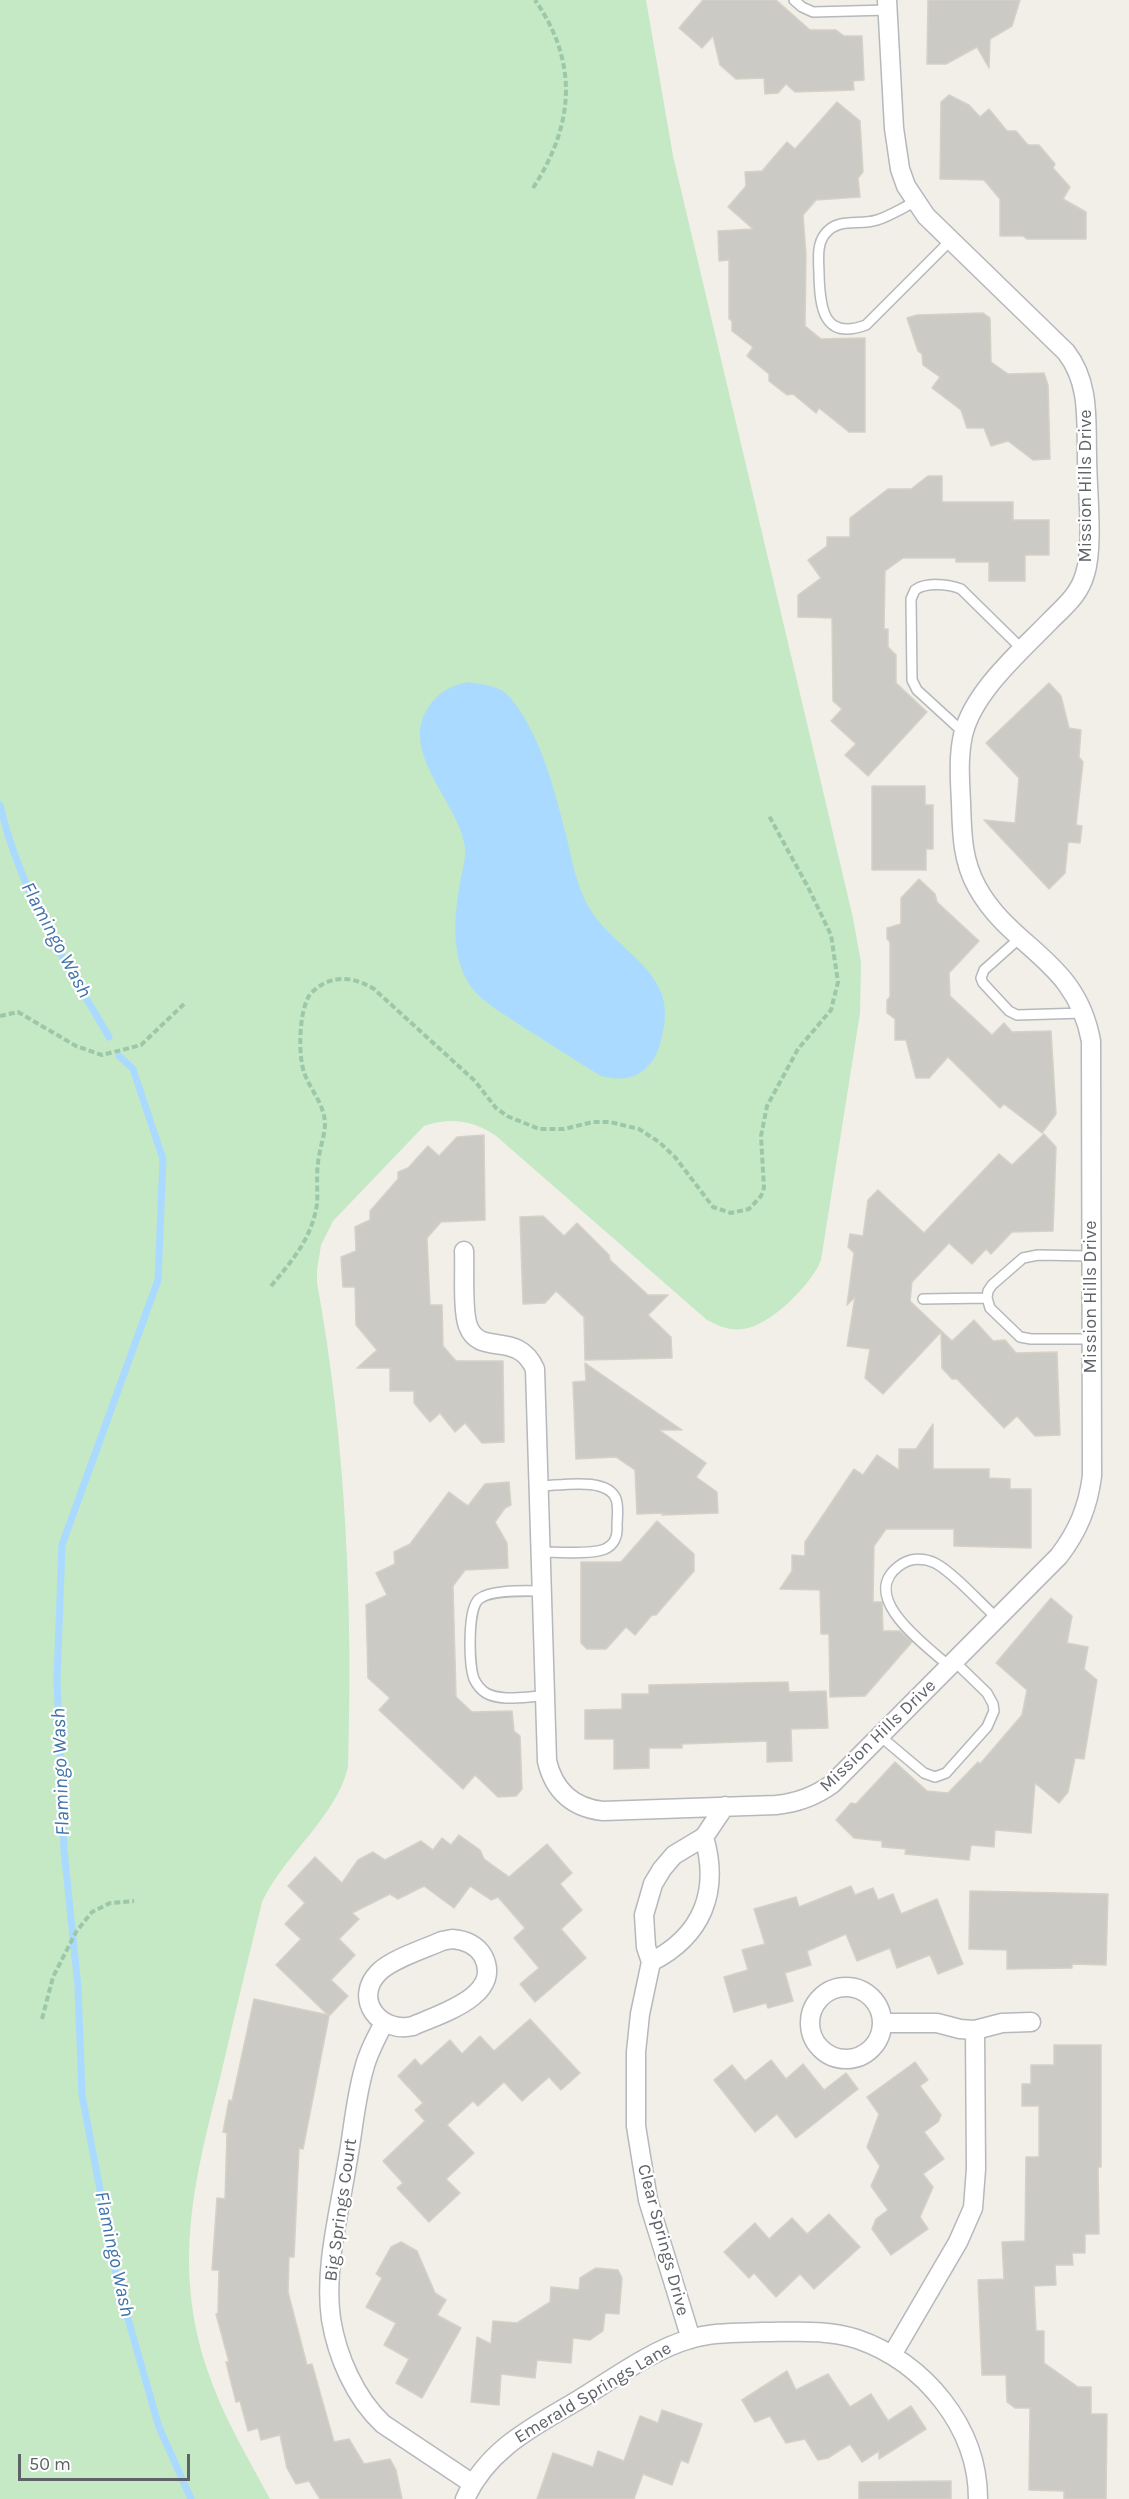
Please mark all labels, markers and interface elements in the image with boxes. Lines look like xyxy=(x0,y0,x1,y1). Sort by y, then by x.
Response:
street label: Mission Hills Drive xyxy=(1075,409,1097,563)
water label: Flamingo Wash xyxy=(15,878,97,1002)
street label: Mission Hills Drive xyxy=(1080,1220,1102,1374)
street label: Mission Hills Drive xyxy=(815,1675,941,1797)
water label: Flamingo Wash xyxy=(47,1708,75,1836)
street label: Big Springs Court xyxy=(320,2137,362,2283)
street label: Clear Springs Drive xyxy=(632,2162,694,2318)
water label: Flamingo Wash xyxy=(89,2189,139,2319)
street label: Emerald Springs Lane xyxy=(511,2338,675,2448)
scale bar xyxy=(21,2442,194,2480)
text: 50 m xyxy=(29,2453,71,2475)

